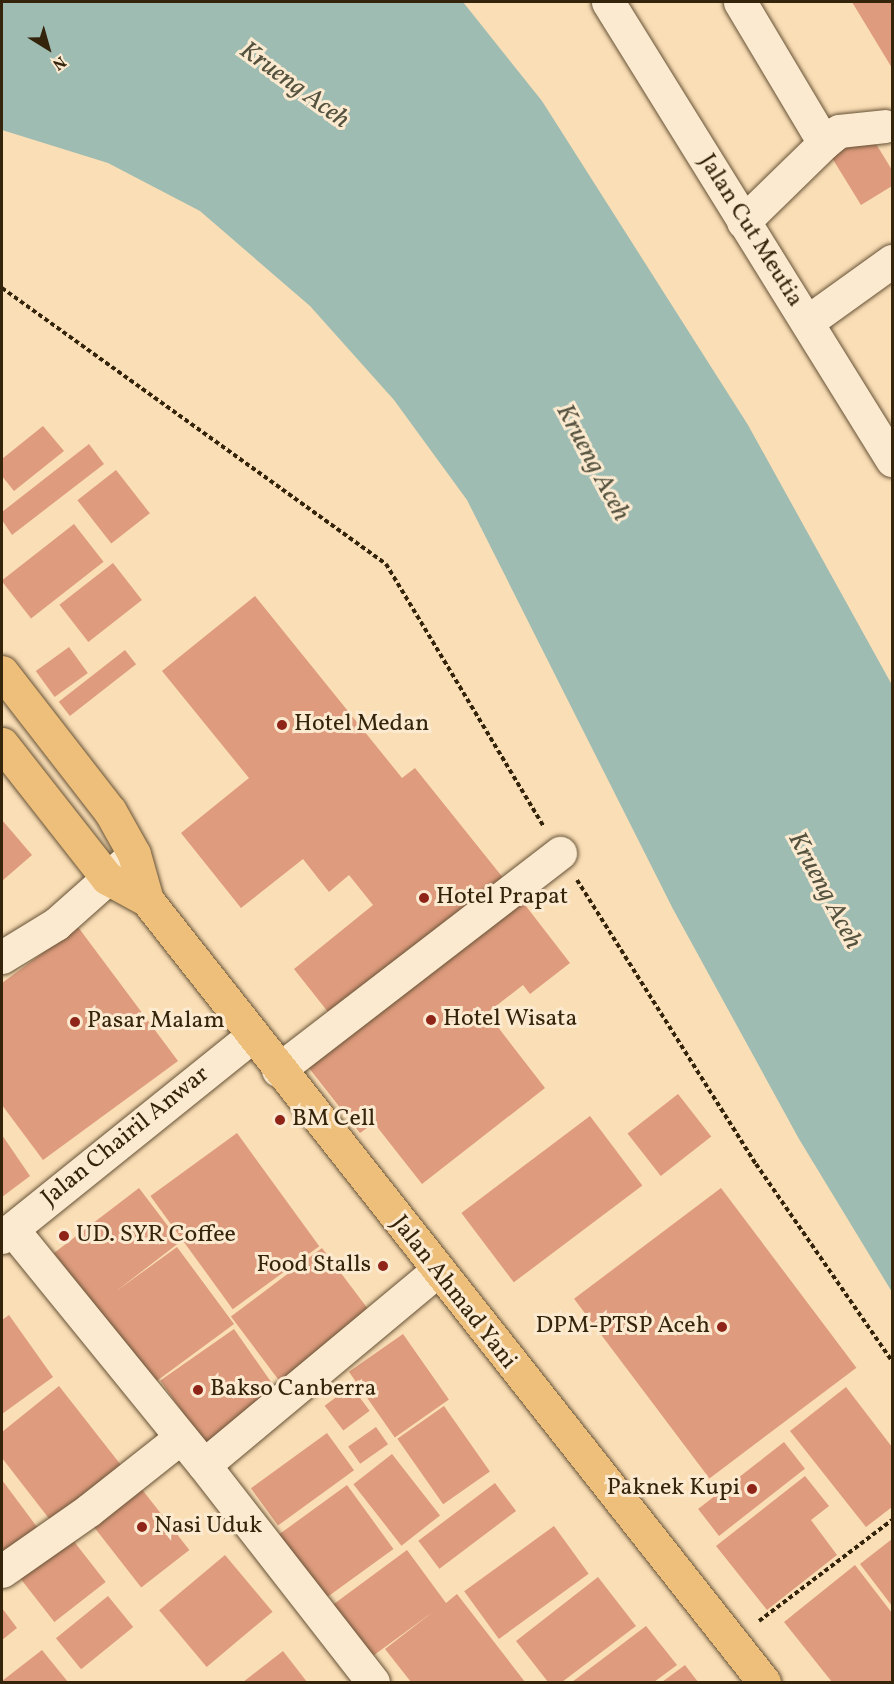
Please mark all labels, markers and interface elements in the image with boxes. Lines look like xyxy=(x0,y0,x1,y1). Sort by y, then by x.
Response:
north arrow xyxy=(18,18,78,78)
water label: Krueng Aceh xyxy=(233,36,355,136)
text: N xyxy=(48,50,70,75)
street label: Jalan Cut Meutia xyxy=(691,149,809,313)
water label: Krueng Aceh xyxy=(548,399,636,527)
place label: Hotel Medan xyxy=(294,711,429,739)
marker: Hotel Medan xyxy=(275,718,289,732)
water label: Krueng Aceh xyxy=(780,827,868,955)
place label: Hotel Prapat xyxy=(436,884,568,912)
marker: Hotel Prapat xyxy=(417,891,431,905)
place label: Hotel Wisata xyxy=(443,1006,578,1034)
place label: Pasar Malam xyxy=(87,1008,225,1036)
marker: Hotel Wisata xyxy=(424,1013,438,1027)
marker: Pasar Malam xyxy=(68,1015,82,1029)
street label: Jalan Chairil Anwar xyxy=(36,1061,216,1213)
place label: BM Cell xyxy=(292,1106,375,1134)
marker: BM Cell xyxy=(273,1113,287,1127)
street label: Jalan Ahmad Yani xyxy=(384,1210,522,1376)
place label: UD. SYR Coffee xyxy=(76,1222,236,1250)
marker: UD. SYR Coffee xyxy=(57,1229,71,1243)
place label: Food Stalls xyxy=(257,1252,371,1280)
marker: Food Stalls xyxy=(376,1259,390,1273)
place label: DPM-PTSP Aceh xyxy=(535,1313,710,1341)
marker: DPM-PTSP Aceh xyxy=(715,1320,729,1334)
place label: Bakso Canberra xyxy=(210,1376,376,1404)
marker: Bakso Canberra xyxy=(191,1383,205,1397)
place label: Paknek Kupi xyxy=(607,1475,740,1503)
marker: Paknek Kupi xyxy=(745,1482,759,1496)
place label: Nasi Uduk xyxy=(154,1513,262,1541)
marker: Nasi Uduk xyxy=(135,1520,149,1534)

